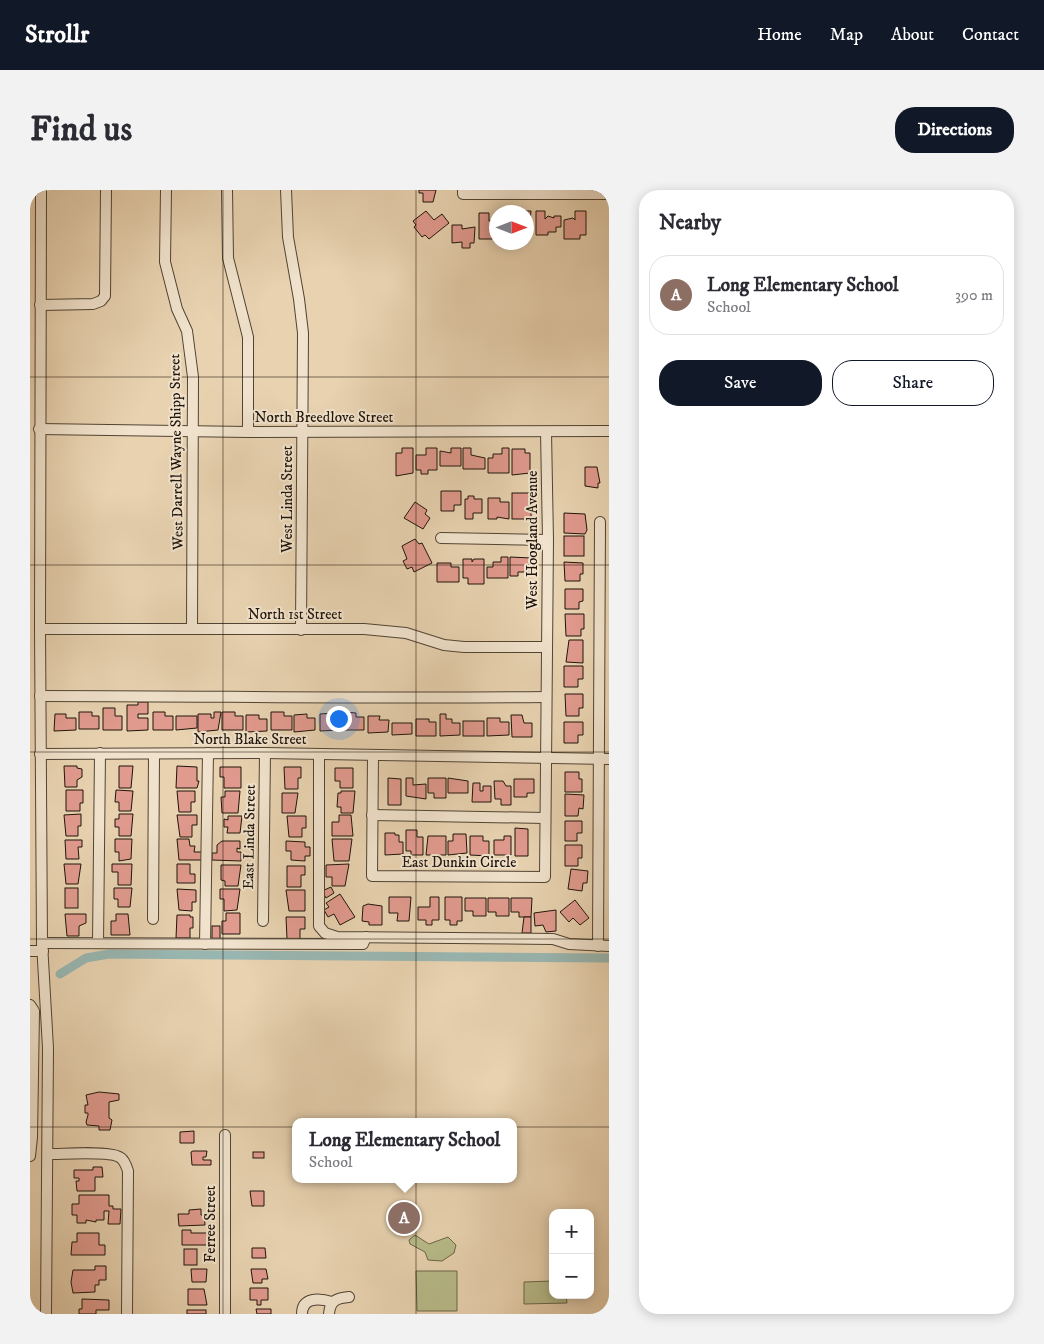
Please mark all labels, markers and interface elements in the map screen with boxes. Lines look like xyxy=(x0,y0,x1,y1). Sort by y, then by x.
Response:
text: Strollr xyxy=(25,20,89,50)
text: Home xyxy=(757,24,802,46)
text: Map xyxy=(830,24,863,46)
text: About xyxy=(891,24,934,46)
text: Contact xyxy=(962,24,1019,46)
button: Directions xyxy=(895,107,1014,153)
text: Find us xyxy=(30,108,132,152)
north arrow xyxy=(489,205,534,250)
text: Nearby xyxy=(659,210,721,236)
text: Long Elementary School xyxy=(707,274,899,297)
text: A xyxy=(671,285,681,305)
text: 390 m xyxy=(955,285,993,305)
text: School xyxy=(707,297,751,317)
street label: West Darrell Wayne Shipp Street xyxy=(165,354,188,551)
button: Save xyxy=(659,360,822,406)
button: Share xyxy=(832,360,994,406)
street label: North Breedlove Street xyxy=(255,408,394,427)
street label: West Linda Street xyxy=(278,445,297,554)
street label: West Hoogland Avenue xyxy=(523,470,542,611)
street label: North 1st Street xyxy=(248,605,343,624)
your location xyxy=(326,706,352,732)
street label: North Blake Street xyxy=(193,730,307,749)
street label: East Linda Street xyxy=(239,784,260,890)
street label: East Dunkin Circle xyxy=(401,853,517,872)
popup xyxy=(292,1118,517,1183)
text: Long Elementary School xyxy=(309,1129,500,1152)
text: School xyxy=(309,1152,353,1172)
street label: Ferree Street xyxy=(201,1185,220,1263)
pin: A xyxy=(388,1199,420,1237)
map controls xyxy=(549,1209,594,1299)
button: + xyxy=(549,1209,594,1254)
button: − xyxy=(549,1254,594,1299)

